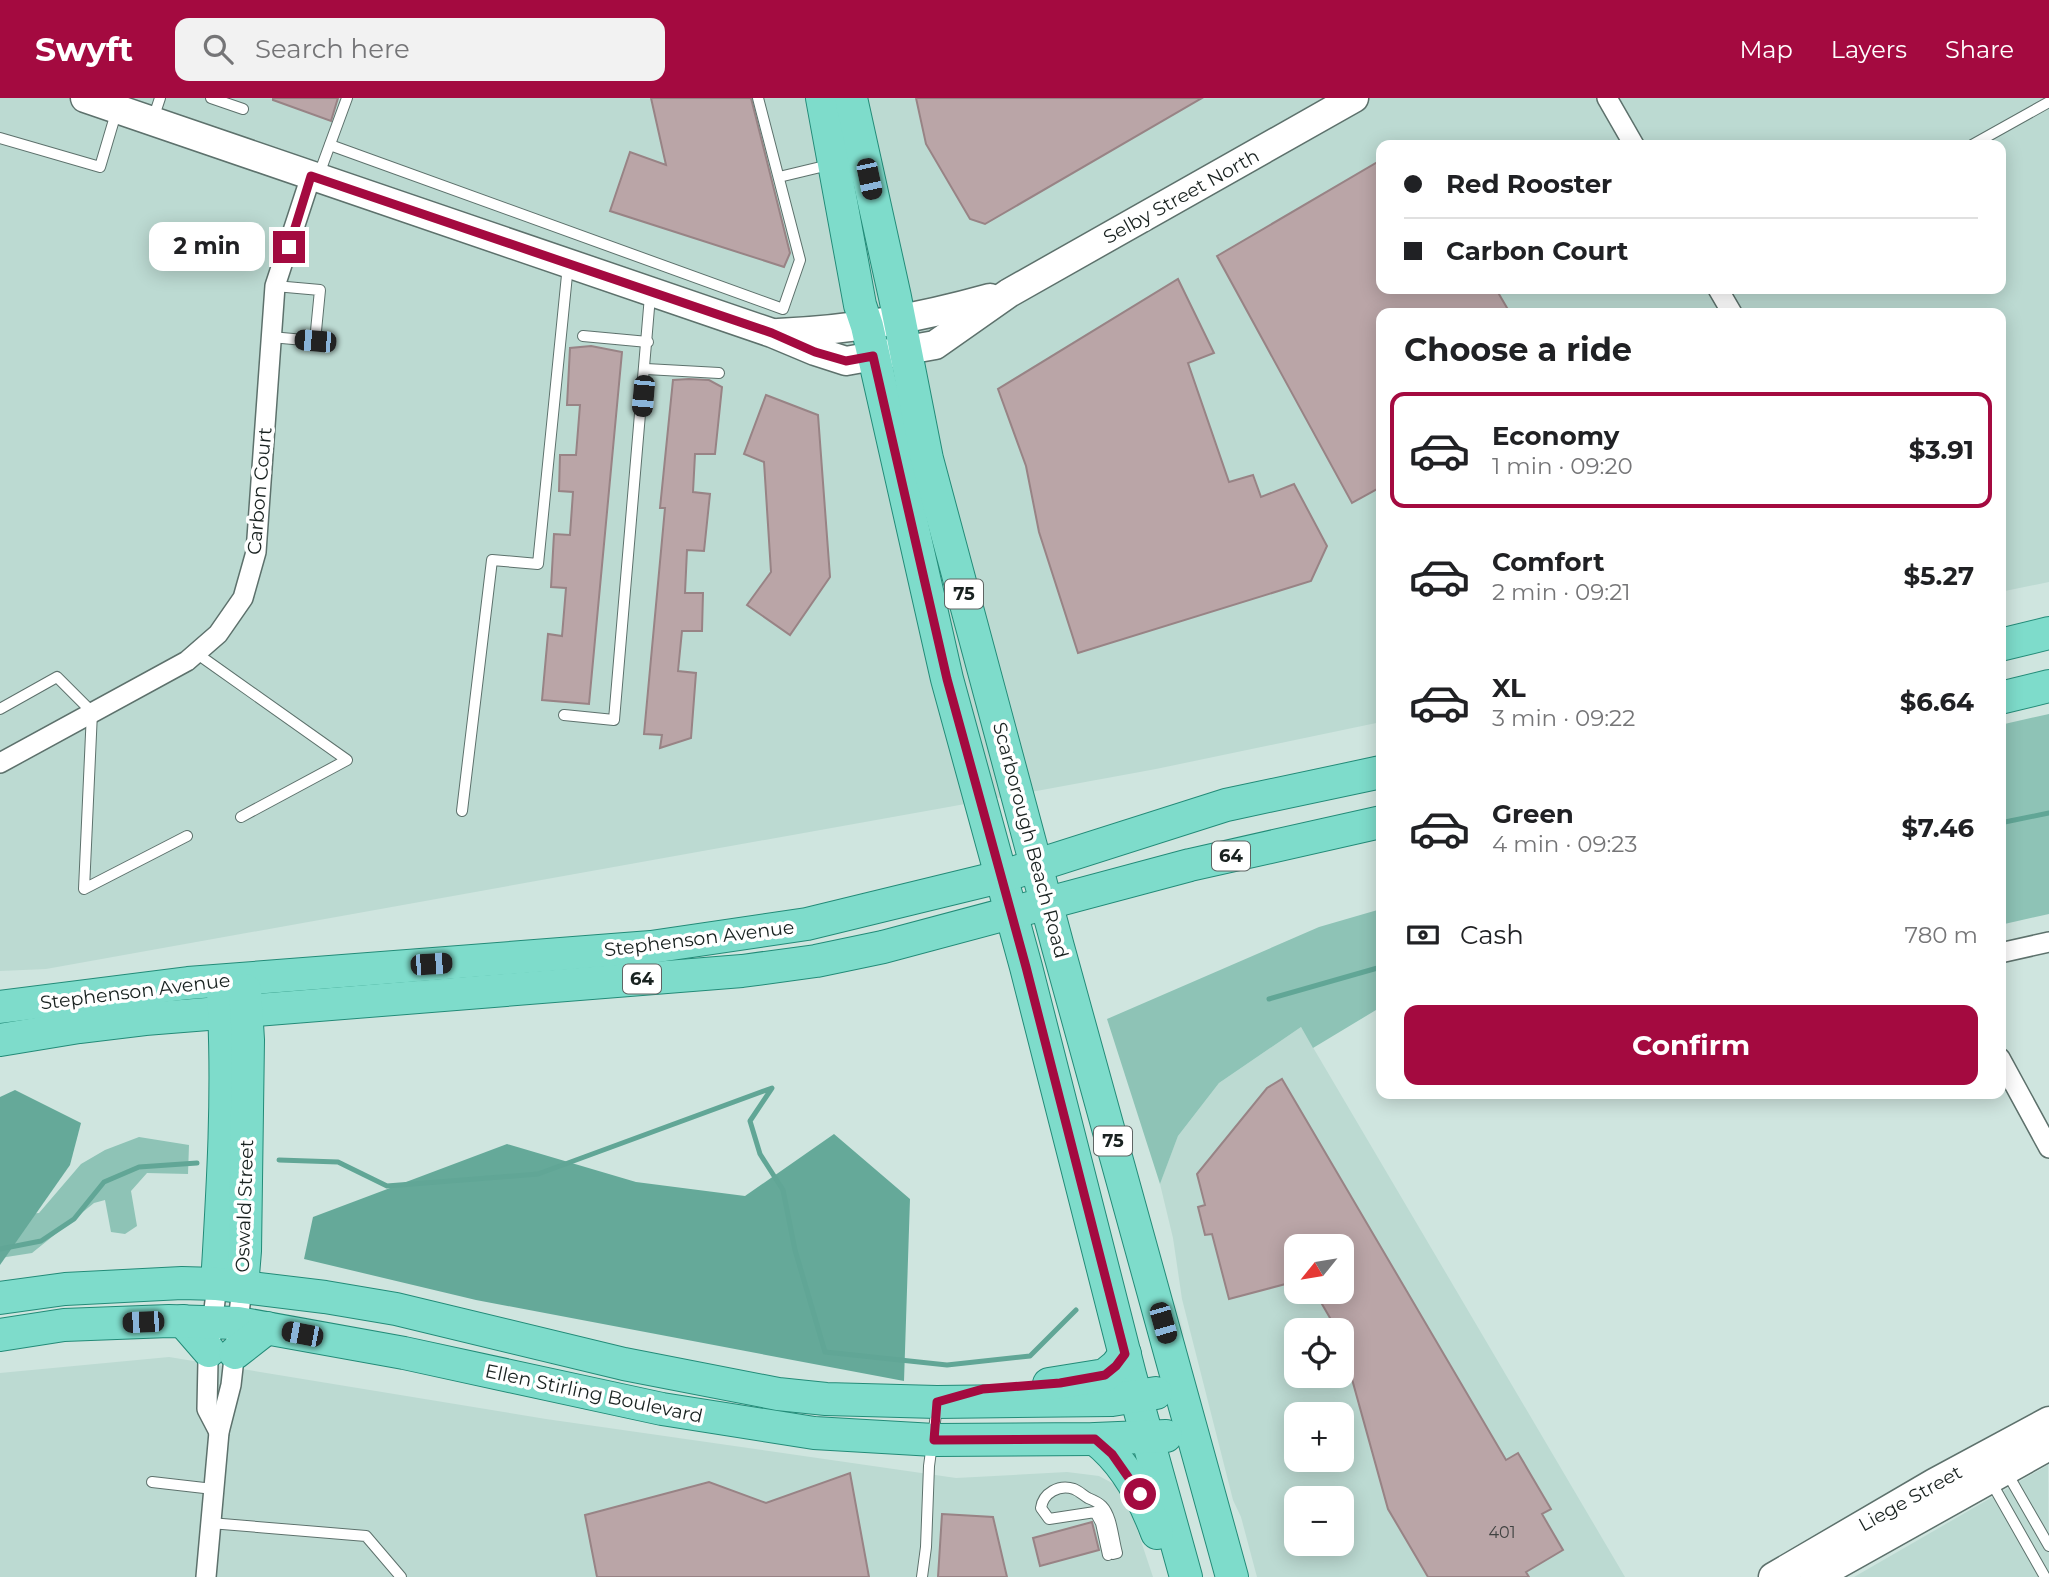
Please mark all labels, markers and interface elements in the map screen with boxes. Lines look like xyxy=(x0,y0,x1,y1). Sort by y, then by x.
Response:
search box xyxy=(175,18,665,81)
text: Swyft xyxy=(35,29,133,69)
icon: search xyxy=(199,30,237,68)
text: Search here xyxy=(255,33,410,65)
text: Map xyxy=(1739,35,1793,64)
text: Layers xyxy=(1831,35,1907,64)
text: Share xyxy=(1945,35,2014,64)
street label: Selby Street North xyxy=(1099,144,1263,249)
car xyxy=(855,156,884,202)
text: Red Rooster xyxy=(1446,168,1612,200)
callout: 2 min xyxy=(149,222,264,272)
route end xyxy=(273,231,305,263)
text: 2 min xyxy=(173,232,241,260)
text: Carbon Court xyxy=(1446,235,1628,267)
car xyxy=(294,329,337,353)
text: Choose a ride xyxy=(1404,330,1632,369)
car xyxy=(631,374,656,418)
icon: car xyxy=(1408,419,1471,482)
text: Economy xyxy=(1492,420,1619,452)
street label: Carbon Court xyxy=(242,426,277,556)
text: $3.91 xyxy=(1909,434,1974,466)
text: 1 min · 09:20 xyxy=(1492,452,1633,480)
icon: car xyxy=(1408,545,1471,608)
text: Comfort xyxy=(1492,546,1604,578)
text: $5.27 xyxy=(1903,560,1974,592)
text: 2 min · 09:21 xyxy=(1492,578,1631,606)
road number: 75 xyxy=(945,580,983,608)
icon: car xyxy=(1408,671,1471,734)
text: XL xyxy=(1492,672,1526,704)
text: $6.64 xyxy=(1900,686,1974,718)
text: 3 min · 09:22 xyxy=(1492,704,1635,732)
street label: Scarborough Beach Road xyxy=(988,720,1073,961)
icon: car xyxy=(1408,797,1471,860)
text: Green xyxy=(1492,798,1574,830)
text: $7.46 xyxy=(1902,812,1974,844)
text: 4 min · 09:23 xyxy=(1492,830,1637,858)
road number: 64 xyxy=(1212,842,1250,870)
street label: Stephenson Avenue xyxy=(603,915,795,962)
icon: cash xyxy=(1404,916,1442,954)
text: Cash xyxy=(1460,919,1524,951)
text: 780 m xyxy=(1905,921,1978,949)
car xyxy=(410,952,453,976)
road number: 64 xyxy=(623,964,661,994)
street label: Stephenson Avenue xyxy=(39,968,231,1015)
button: Confirm xyxy=(1404,1005,1978,1085)
road number: 75 xyxy=(1094,1126,1132,1156)
street label: Oswald Street xyxy=(231,1139,258,1273)
north arrow xyxy=(1284,1234,1354,1304)
map controls xyxy=(1284,1234,1354,1556)
car xyxy=(1148,1300,1179,1346)
car xyxy=(122,1311,165,1333)
button: locate xyxy=(1284,1318,1354,1388)
car xyxy=(280,1320,325,1348)
street label: Ellen Stirling Boulevard xyxy=(483,1359,705,1428)
button: + xyxy=(1284,1402,1354,1472)
street label: Liege Street xyxy=(1855,1460,1966,1536)
route start xyxy=(1124,1478,1156,1510)
button: − xyxy=(1284,1486,1354,1556)
house number: 401 xyxy=(1489,1523,1515,1542)

